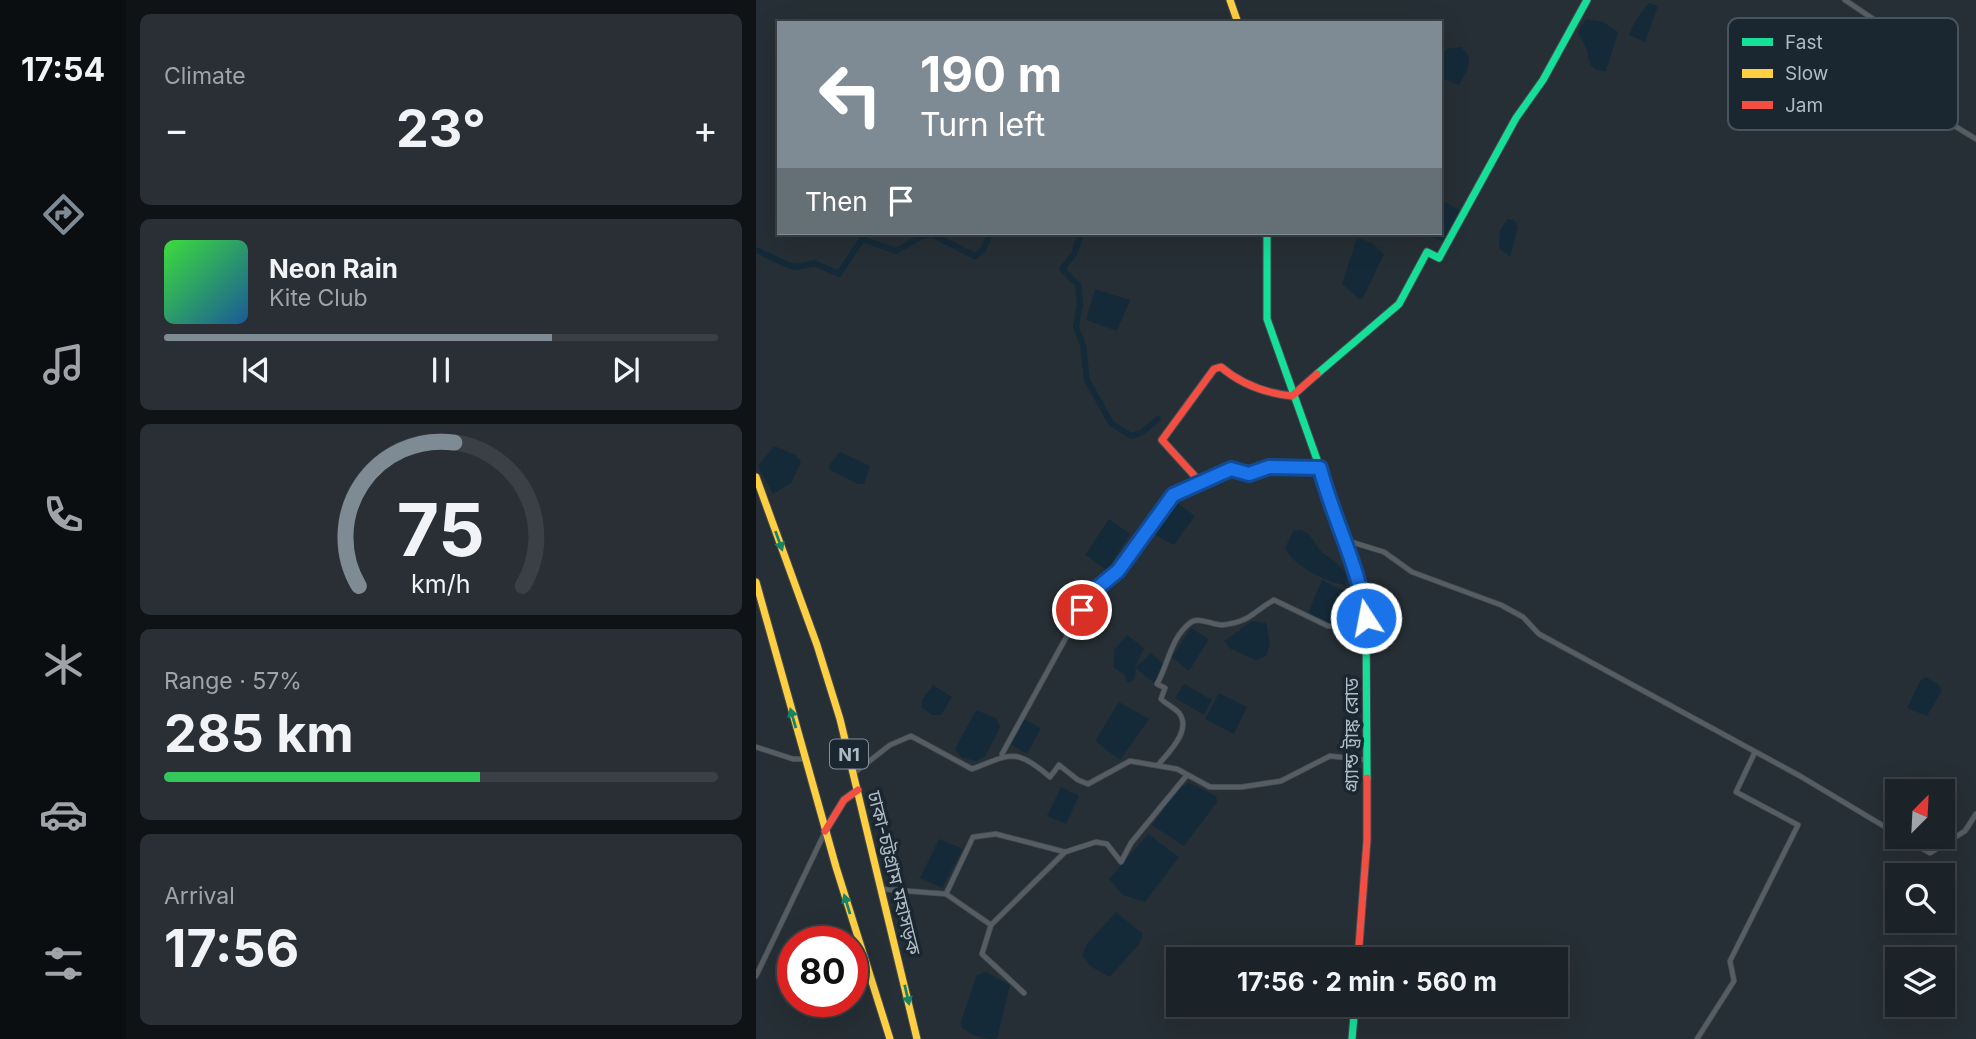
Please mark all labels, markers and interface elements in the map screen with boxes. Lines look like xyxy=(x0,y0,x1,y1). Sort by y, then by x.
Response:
legend xyxy=(1728,18,1958,130)
text: Fast xyxy=(1785,31,1823,54)
text: 190 m xyxy=(920,45,1062,104)
icon: left xyxy=(805,49,896,140)
text: 17:54 xyxy=(21,50,105,89)
text: Climate xyxy=(164,62,246,90)
text: Slow xyxy=(1785,62,1828,85)
text: Jam xyxy=(1785,94,1823,117)
text: 23° xyxy=(396,97,486,160)
text: Turn left xyxy=(920,105,1045,144)
text: − xyxy=(164,106,189,152)
text: + xyxy=(693,106,718,152)
icon: arrive xyxy=(882,182,920,220)
text: Then xyxy=(805,186,868,217)
icon: directions xyxy=(39,190,88,239)
text: Neon Rain xyxy=(269,253,398,284)
text: Kite Club xyxy=(269,284,368,312)
icon: music xyxy=(39,340,88,389)
icon: previous xyxy=(237,351,275,389)
icon: pause xyxy=(422,351,460,389)
icon: next xyxy=(607,351,645,389)
text: 75 xyxy=(397,485,485,574)
icon: phone xyxy=(39,490,88,539)
one-way arrow xyxy=(774,530,785,551)
text: km/h xyxy=(411,568,471,598)
pin xyxy=(1052,580,1112,640)
position arrow xyxy=(1329,581,1403,655)
icon: arrive xyxy=(1063,591,1101,629)
icon: climate xyxy=(39,640,88,689)
text: Range · 57% xyxy=(164,667,302,695)
street label: গ্র্যান্ড ট্রাঙ্ক রোড xyxy=(1340,677,1363,792)
text: 285 km xyxy=(164,702,354,765)
one-way arrow xyxy=(787,707,798,729)
road number: N1 xyxy=(830,740,868,768)
north arrow xyxy=(1885,779,1955,849)
map controls xyxy=(1885,779,1955,1017)
street label: ঢাকা-চট্টগ্রাম মহাসড়ক xyxy=(862,788,926,958)
icon: car xyxy=(39,790,88,839)
button: search xyxy=(1885,863,1955,933)
text: Arrival xyxy=(164,882,235,910)
one-way arrow xyxy=(842,893,852,914)
text: 17:56 xyxy=(164,917,299,980)
speed limit sign: 80 xyxy=(777,926,868,1017)
icon: filters xyxy=(39,939,88,988)
button: layers xyxy=(1885,947,1955,1017)
text: 17:56 · 2 min · 560 m xyxy=(1237,966,1497,997)
one-way arrow xyxy=(901,984,912,1006)

